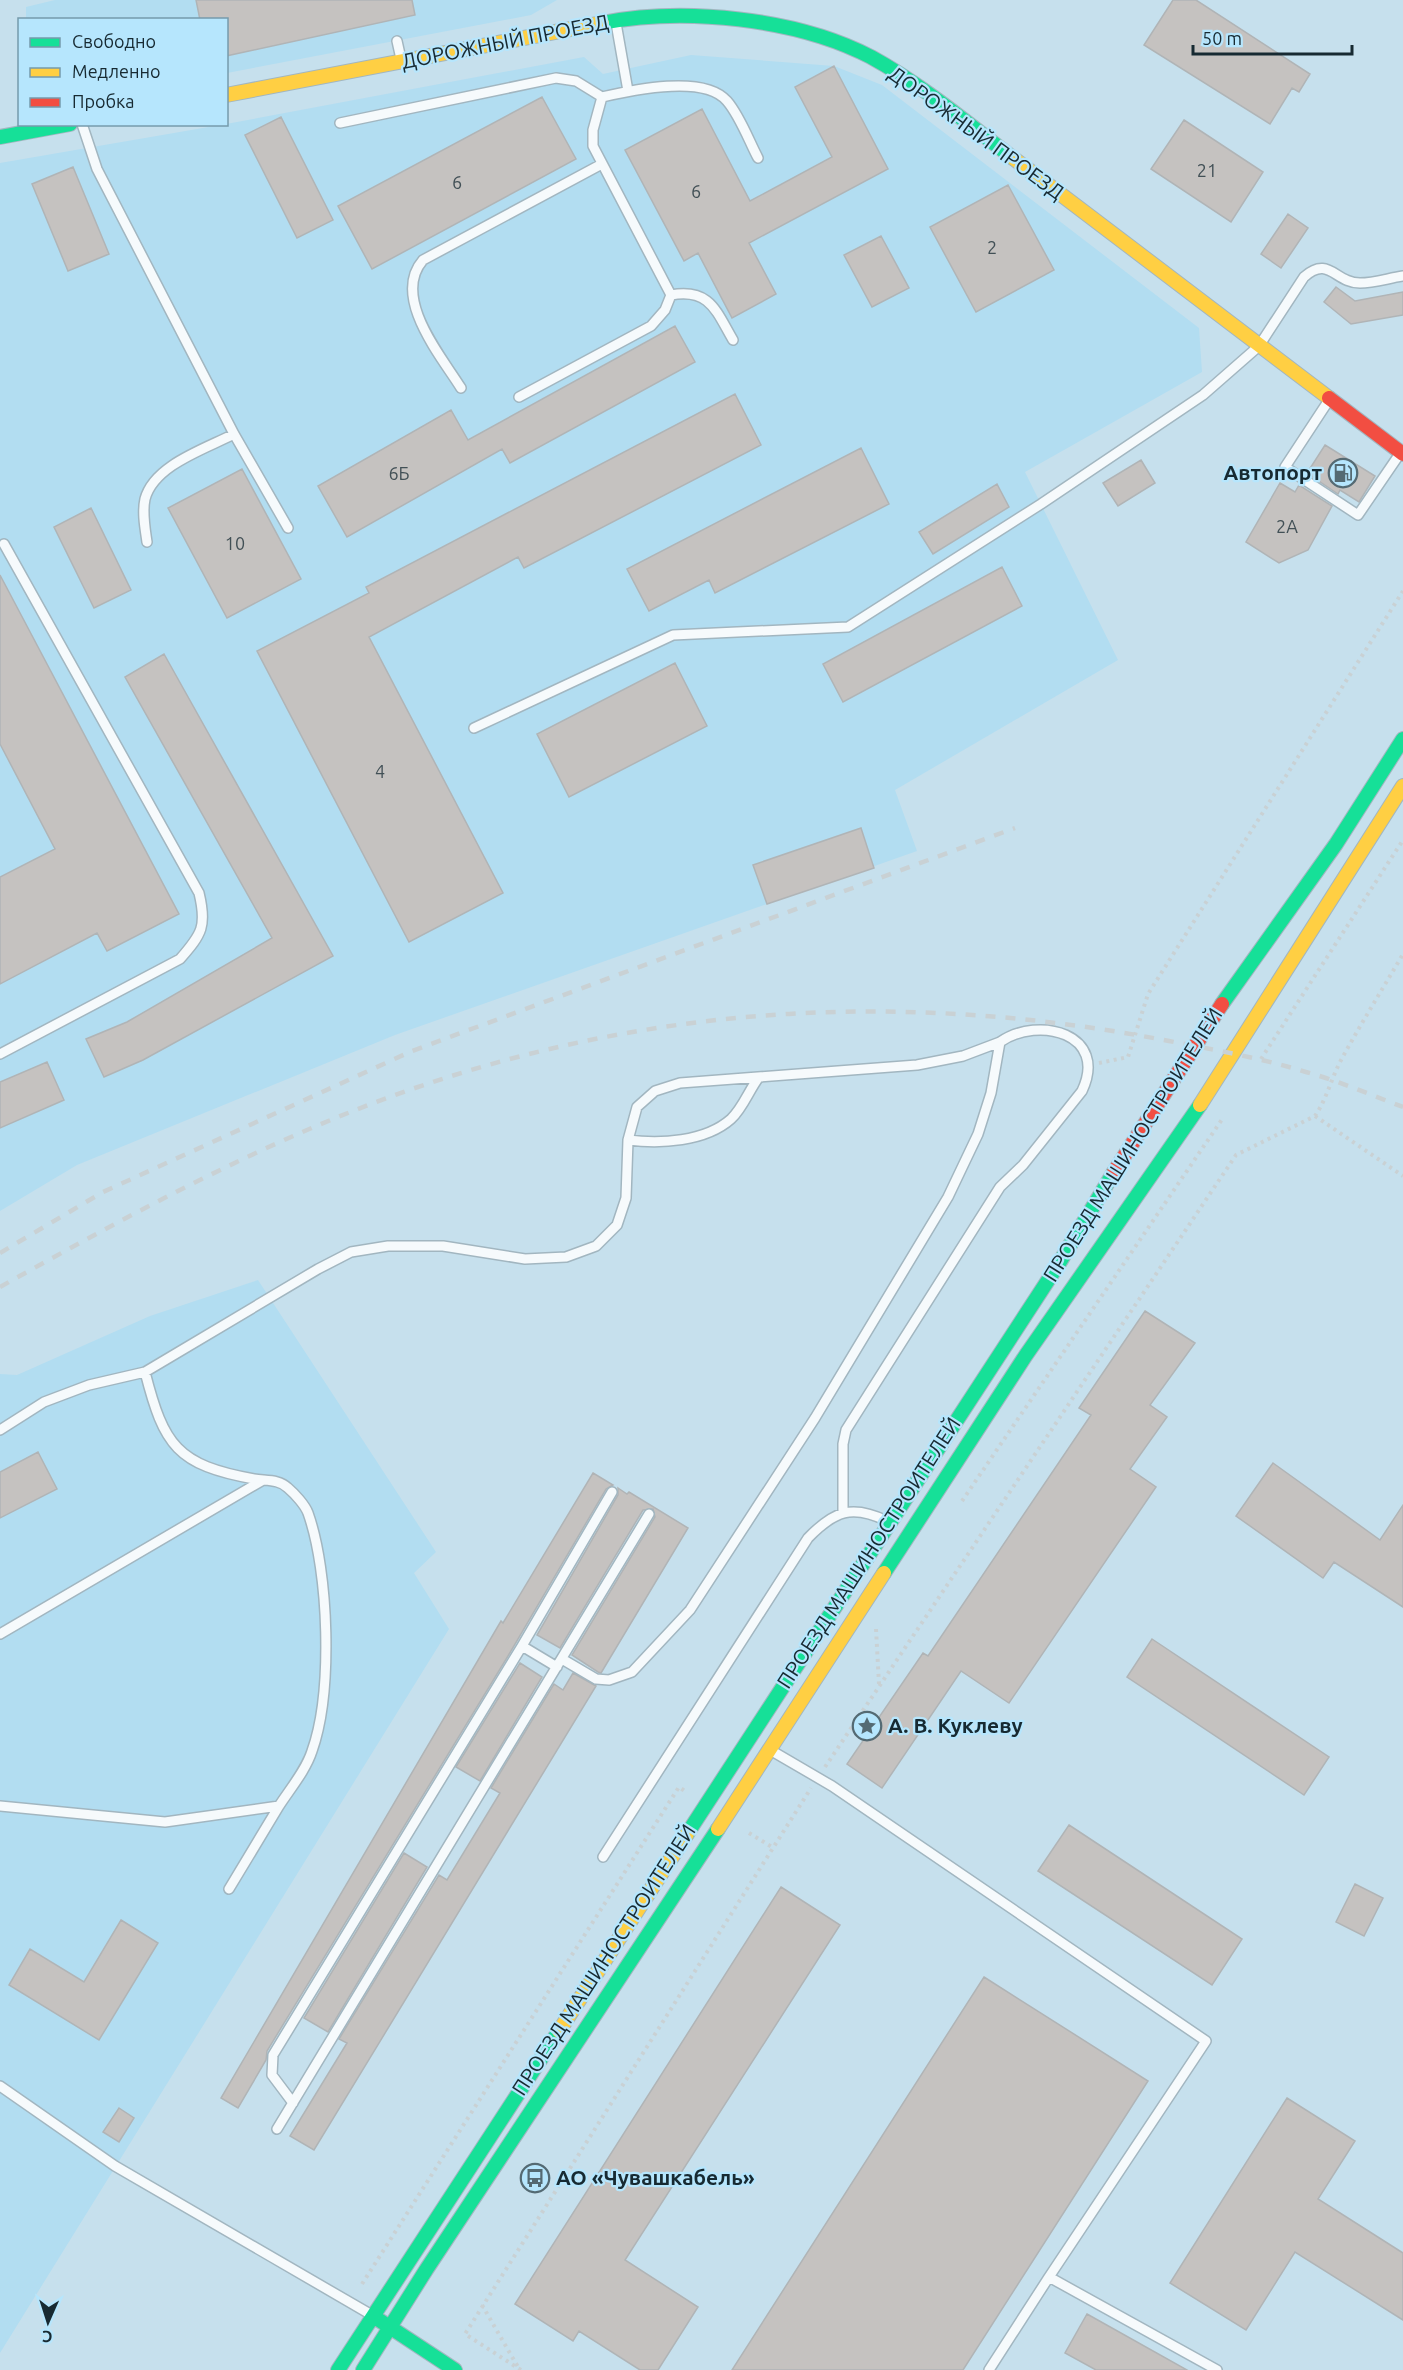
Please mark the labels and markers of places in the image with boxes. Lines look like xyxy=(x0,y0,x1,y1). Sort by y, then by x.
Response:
fuel station icon: Автопорт xyxy=(1327,457,1359,489)
place label: Автопорт xyxy=(1223,460,1322,484)
place icon: А. В. Куклеву xyxy=(851,1710,883,1742)
place label: А. В. Куклеву xyxy=(888,1713,1023,1737)
bus stop icon: АО «Чувашкабель» xyxy=(519,2162,551,2194)
place label: АО «Чувашкабель» xyxy=(556,2165,755,2189)

